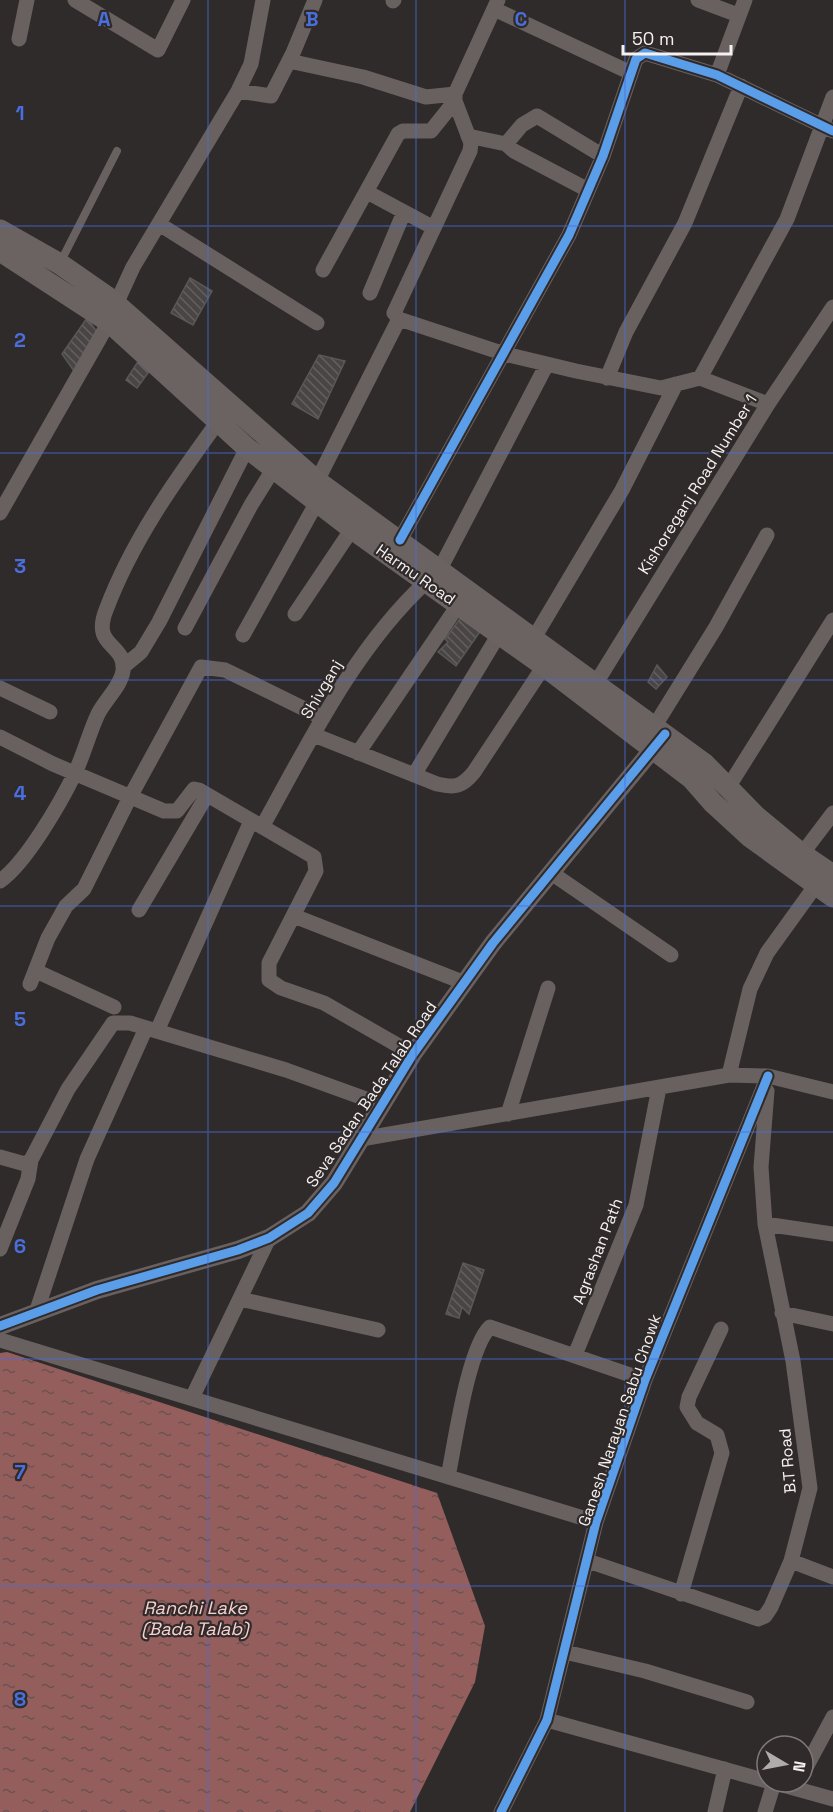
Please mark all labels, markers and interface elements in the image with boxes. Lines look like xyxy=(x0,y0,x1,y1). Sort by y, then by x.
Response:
text: A xyxy=(98,6,111,32)
text: B xyxy=(305,6,319,32)
text: C xyxy=(515,6,528,32)
scale bar xyxy=(623,18,731,56)
text: 50 m xyxy=(632,27,674,50)
text: 1 xyxy=(15,100,25,126)
text: 2 xyxy=(14,327,26,353)
street label: Kishoreganj Road Number 1 xyxy=(633,390,762,578)
street label: Harmu Road xyxy=(372,539,460,610)
text: 3 xyxy=(14,553,26,579)
street label: Shivganj xyxy=(296,656,347,723)
text: 4 xyxy=(14,780,27,806)
street label: Seva Sadan Bada Talab Road xyxy=(301,997,442,1191)
text: 5 xyxy=(14,1006,26,1032)
street label: Agrashan Path xyxy=(568,1195,627,1307)
text: 6 xyxy=(14,1233,26,1259)
street label: Ganesh Narayan Sabu Chowk xyxy=(573,1311,666,1529)
street label: B.T Road xyxy=(774,1427,801,1494)
text: 7 xyxy=(14,1459,26,1485)
water label: Ranchi Lake (Bada Talab) xyxy=(141,1596,251,1640)
text: 8 xyxy=(14,1686,26,1712)
north arrow xyxy=(755,1734,815,1794)
text: N xyxy=(788,1759,811,1774)

